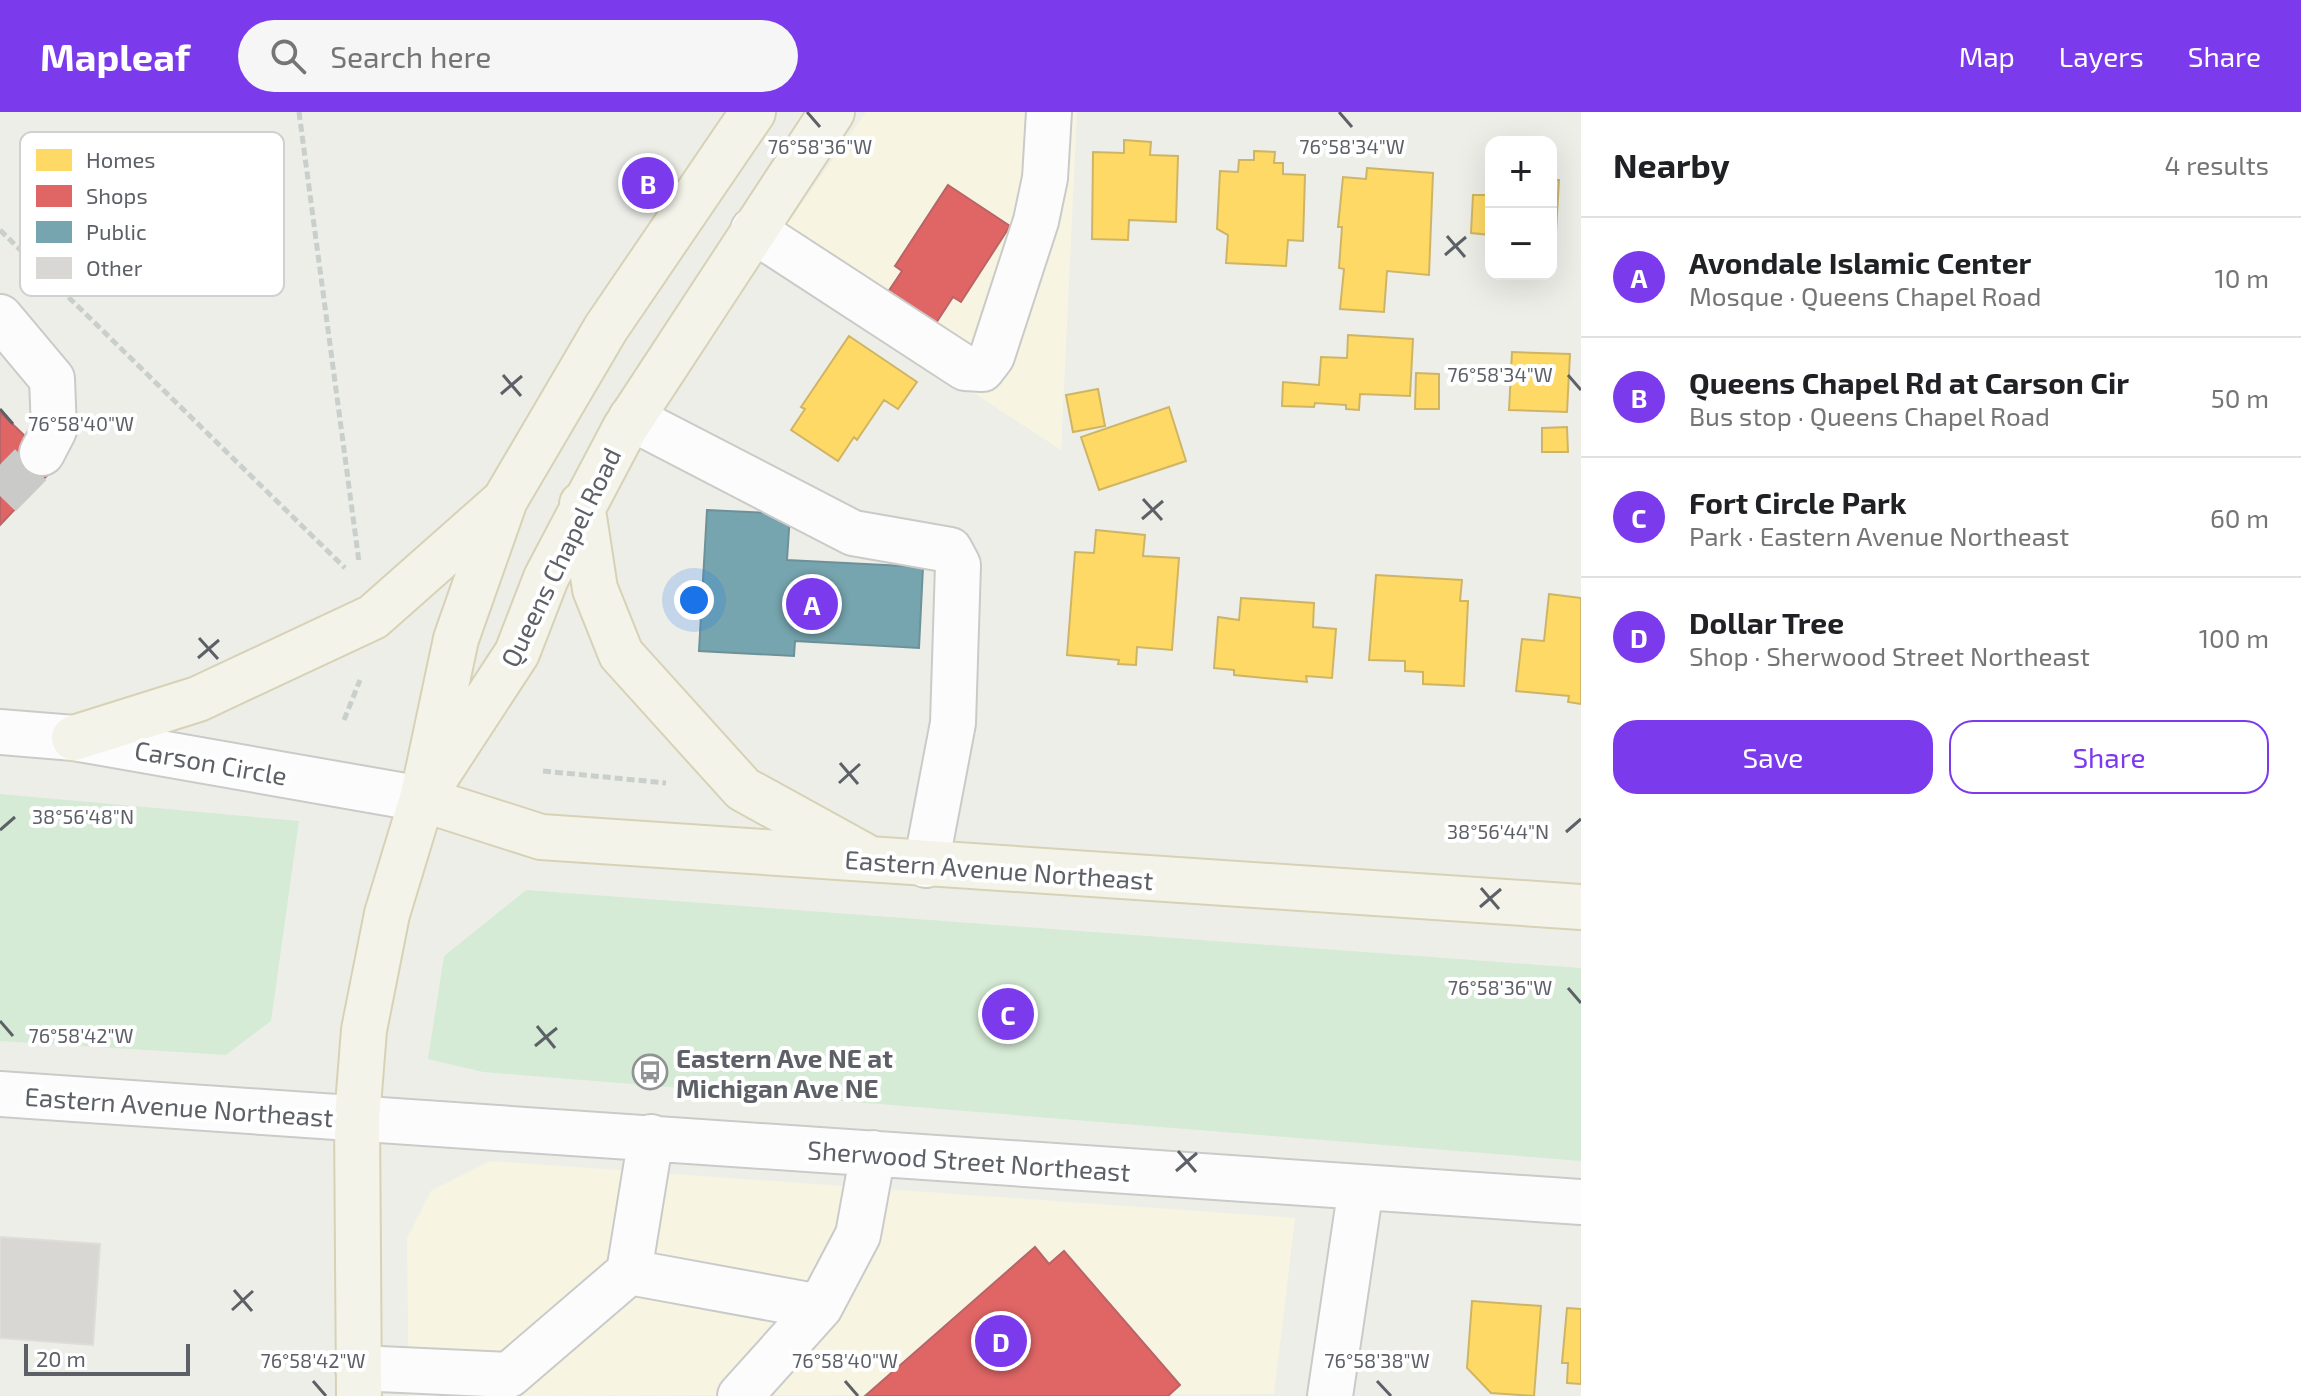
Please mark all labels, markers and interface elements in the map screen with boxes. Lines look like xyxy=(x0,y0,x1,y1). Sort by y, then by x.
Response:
search box xyxy=(238,20,798,92)
text: Mapleaf xyxy=(40,33,190,79)
icon: search xyxy=(266,34,310,78)
text: Search here xyxy=(330,38,491,74)
text: Map xyxy=(1959,39,2015,73)
text: Layers xyxy=(2059,39,2144,73)
text: Share xyxy=(2188,39,2261,73)
legend xyxy=(20,132,284,296)
text: 76°58'36"W xyxy=(768,134,872,158)
text: 76°58'34"W xyxy=(1299,134,1405,158)
map controls xyxy=(1485,136,1557,280)
button: + xyxy=(1485,136,1557,208)
text: Nearby xyxy=(1613,144,1730,185)
text: Homes xyxy=(86,146,155,172)
text: 4 results xyxy=(2164,149,2269,180)
pin: B xyxy=(622,153,674,213)
text: Shops xyxy=(86,182,148,208)
button: − xyxy=(1485,208,1557,280)
text: Public xyxy=(86,218,147,244)
text: Avondale Islamic Center xyxy=(1689,244,2031,280)
text: Other xyxy=(86,254,143,280)
text: A xyxy=(1631,262,1647,293)
text: 10 m xyxy=(2214,262,2269,293)
text: Mosque · Queens Chapel Road xyxy=(1689,280,2041,311)
text: 76°58'34"W xyxy=(1447,362,1553,386)
text: Queens Chapel Rd at Carson Cir xyxy=(1689,364,2129,400)
text: B xyxy=(1631,382,1647,413)
text: 50 m xyxy=(2211,382,2269,413)
text: Bus stop · Queens Chapel Road xyxy=(1689,400,2050,431)
text: 76°58'40"W xyxy=(28,411,134,435)
street label: Queens Chapel Road xyxy=(493,442,627,672)
text: Fort Circle Park xyxy=(1689,484,1907,520)
text: C xyxy=(1631,502,1647,533)
text: 60 m xyxy=(2210,502,2269,533)
text: Park · Eastern Avenue Northeast xyxy=(1689,520,2069,551)
pin: A xyxy=(786,574,838,634)
your location xyxy=(674,580,714,620)
text: Dollar Tree xyxy=(1689,604,1844,640)
text: D xyxy=(1630,622,1648,653)
text: 100 m xyxy=(2199,622,2269,653)
text: Shop · Sherwood Street Northeast xyxy=(1689,640,2090,671)
button: Save xyxy=(1613,720,1933,794)
button: Share xyxy=(1949,720,2269,794)
street label: Carson Circle xyxy=(132,733,290,791)
text: 38°56'48"N xyxy=(32,804,134,828)
text: 38°56'44"N xyxy=(1447,819,1549,843)
street label: Eastern Avenue Northeast xyxy=(844,843,1155,895)
text: 76°58'36"W xyxy=(1448,975,1552,999)
pin: C xyxy=(982,984,1034,1044)
text: 76°58'42"W xyxy=(28,1023,134,1047)
place label: Eastern Ave NE at Michigan Ave NE xyxy=(676,1042,893,1103)
bus stop icon: Eastern Ave NE at Michigan Ave NE xyxy=(631,1053,669,1091)
street label: Eastern Avenue Northeast xyxy=(24,1080,335,1132)
street label: Sherwood Street Northeast xyxy=(807,1133,1132,1187)
pin: D xyxy=(975,1311,1027,1371)
scale bar xyxy=(24,1340,190,1376)
text: 20 m xyxy=(36,1345,86,1371)
text: 76°58'42"W xyxy=(260,1348,366,1372)
text: 76°58'40"W xyxy=(792,1348,898,1372)
text: 76°58'38"W xyxy=(1324,1348,1430,1372)

